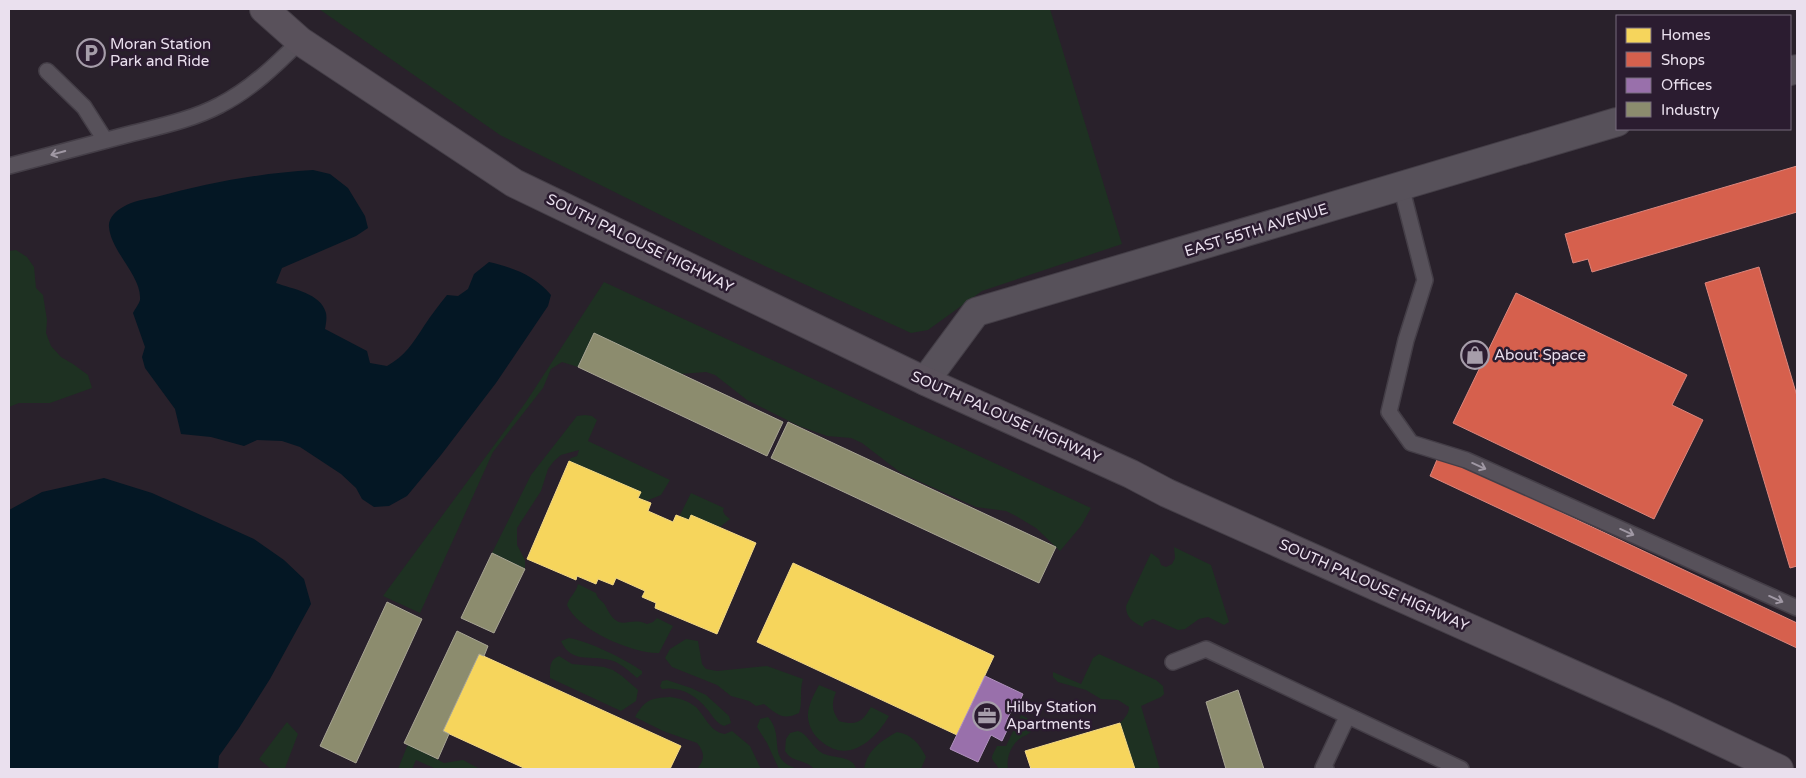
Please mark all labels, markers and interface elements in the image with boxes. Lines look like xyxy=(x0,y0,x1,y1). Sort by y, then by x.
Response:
legend xyxy=(1616,15,1791,130)
text: Homes xyxy=(1661,26,1711,44)
place label: Moran Station Park and Ride xyxy=(110,35,211,70)
parking icon: Moran Station Park and Ride xyxy=(76,38,106,68)
text: Shops xyxy=(1661,51,1705,69)
text: Offices xyxy=(1661,76,1712,94)
text: Industry xyxy=(1661,101,1720,119)
one-way arrow xyxy=(50,149,66,158)
street label: SOUTH PALOUSE HIGHWAY xyxy=(543,190,737,296)
street label: EAST 55TH AVENUE xyxy=(1182,200,1330,260)
shop icon: About Space xyxy=(1460,340,1490,370)
place label: About Space xyxy=(1494,346,1586,364)
street label: SOUTH PALOUSE HIGHWAY xyxy=(908,367,1104,467)
one-way arrow xyxy=(1471,462,1486,471)
one-way arrow xyxy=(1620,528,1635,538)
street label: SOUTH PALOUSE HIGHWAY xyxy=(1276,535,1472,635)
one-way arrow xyxy=(1768,594,1783,604)
place label: Hilby Station Apartments xyxy=(1006,698,1097,733)
office icon: Hilby Station Apartments xyxy=(972,701,1002,731)

